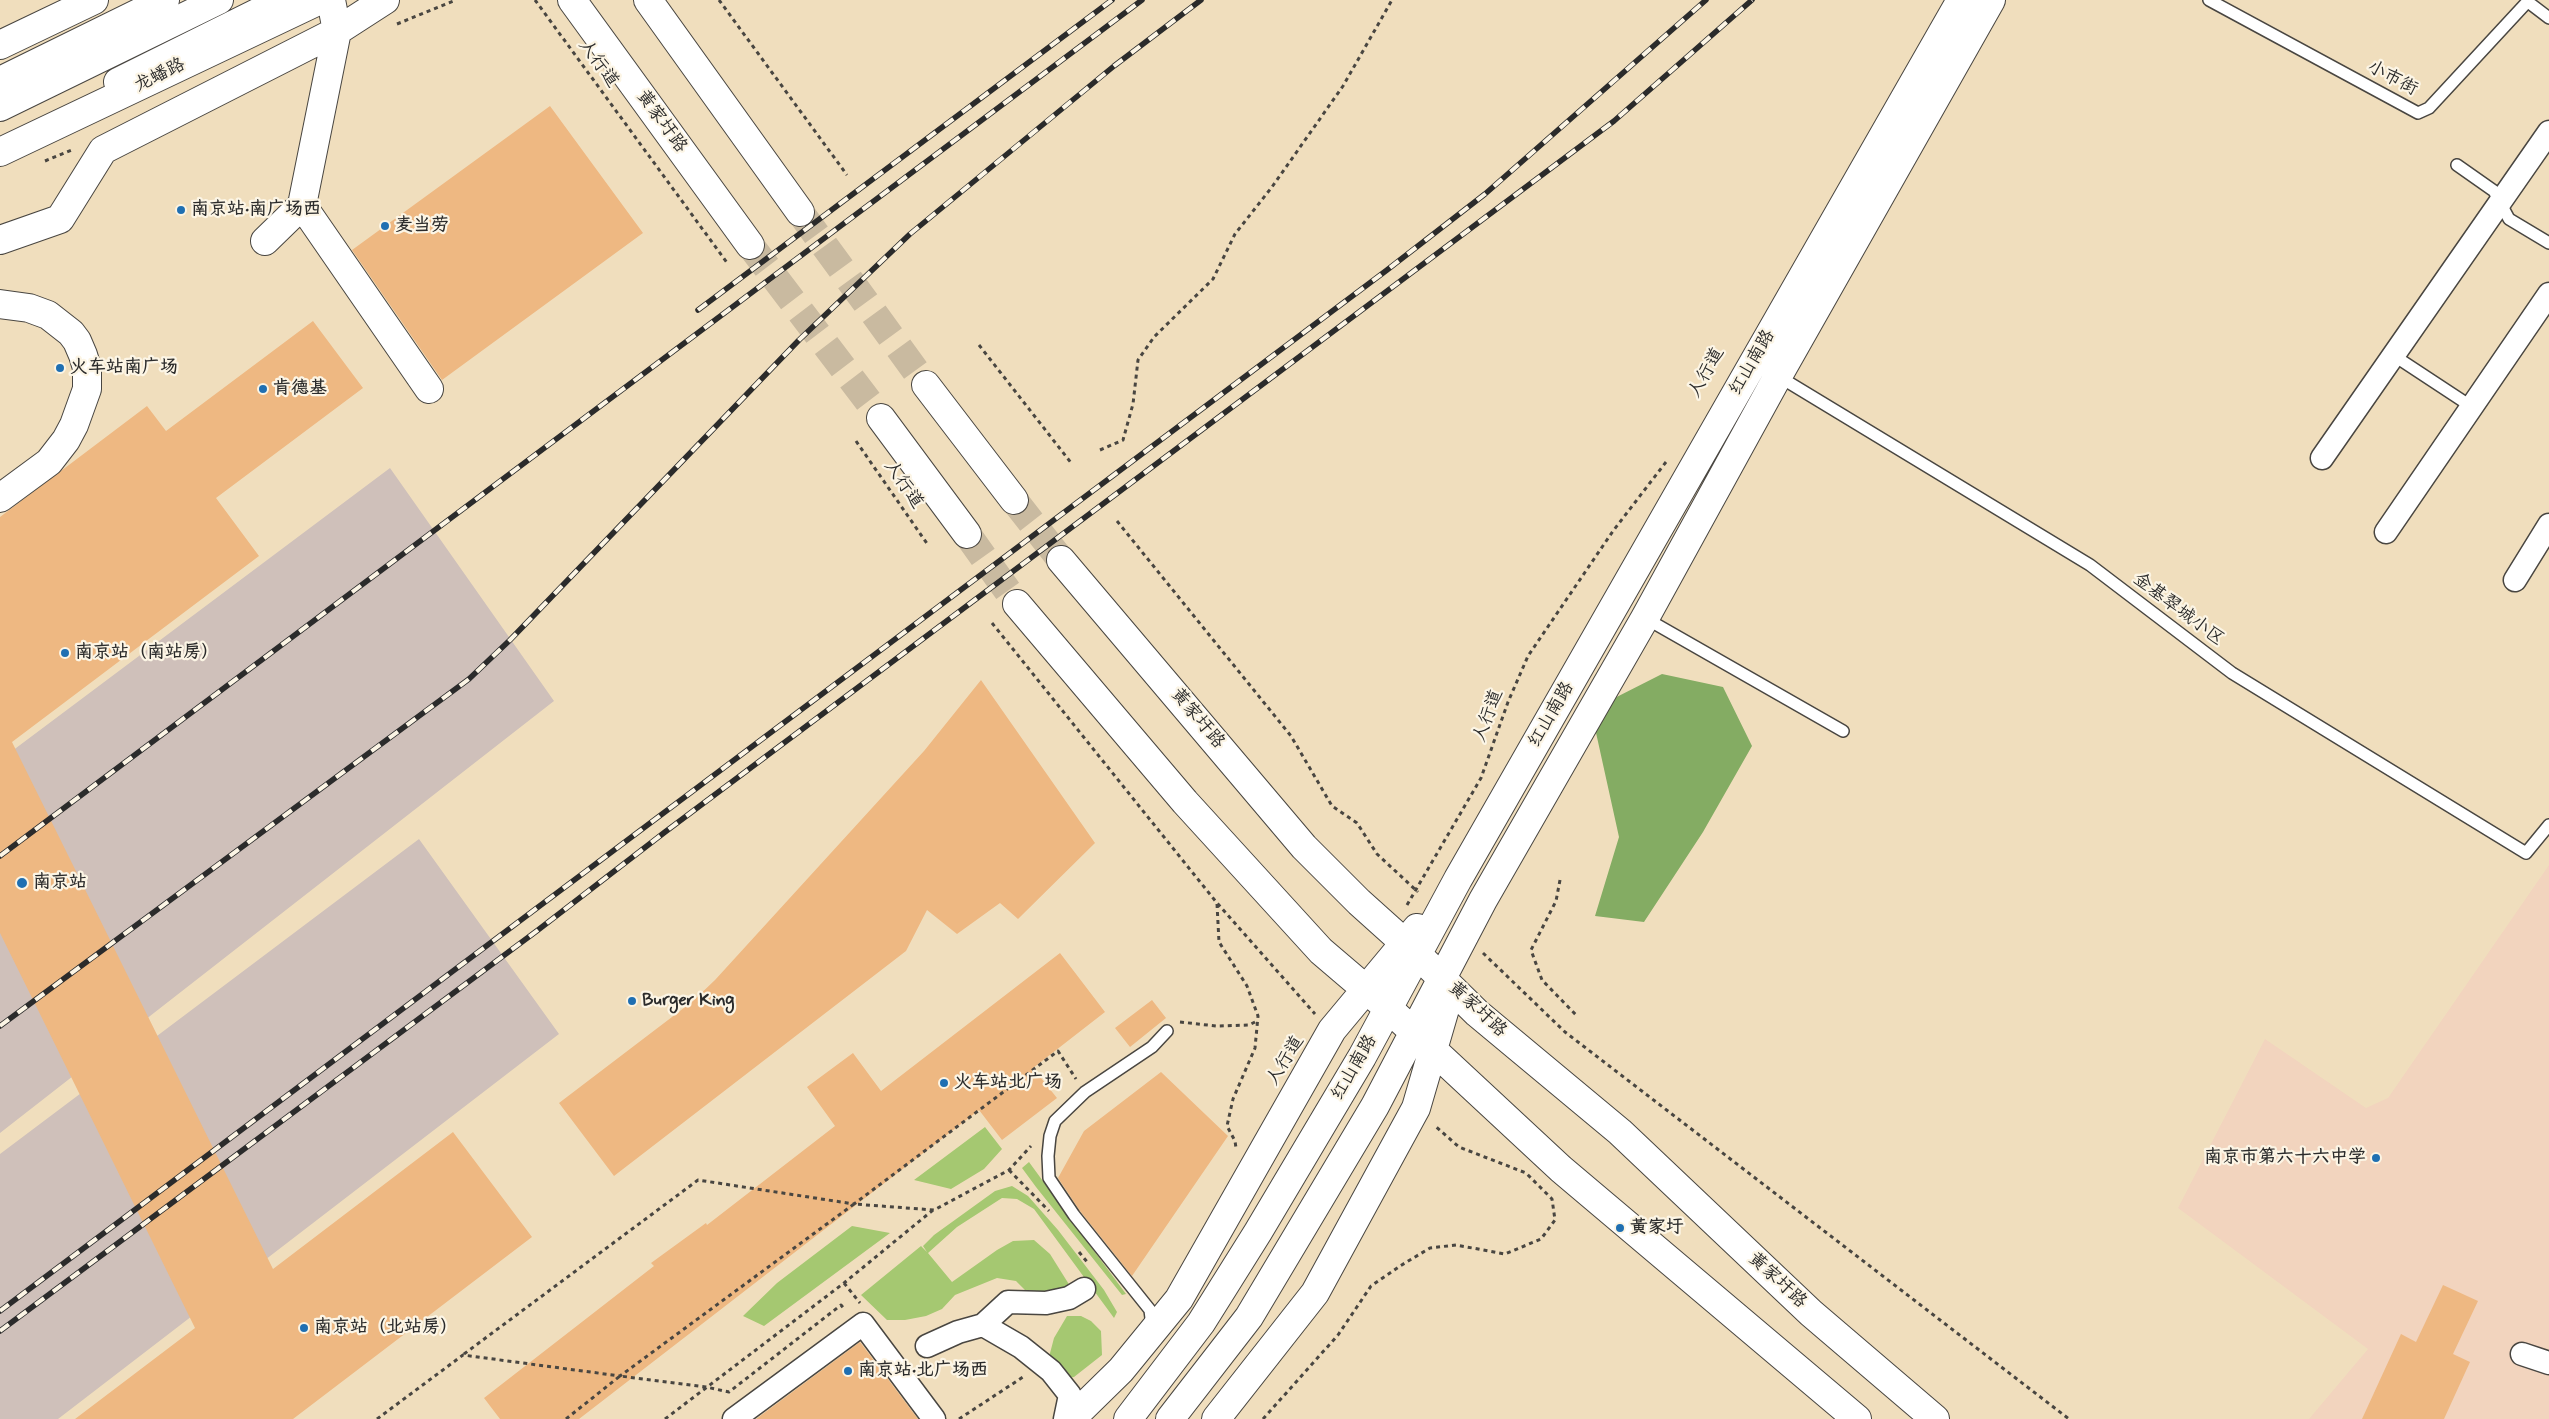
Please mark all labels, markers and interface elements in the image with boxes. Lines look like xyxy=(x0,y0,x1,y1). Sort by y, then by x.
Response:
street label: 人行道 xyxy=(573,36,623,92)
street label: 龙蟠路 xyxy=(131,54,189,98)
street label: 小市街 xyxy=(2363,57,2421,101)
street label: 黄家圩路 xyxy=(631,87,691,157)
place label: 南京站·南广场西 xyxy=(191,199,321,221)
marker: 南京站·南广场西 xyxy=(175,204,187,216)
place label: 麦当劳 xyxy=(395,215,449,237)
marker: 麦当劳 xyxy=(379,220,391,232)
street label: 红山南路 xyxy=(1726,326,1780,400)
street label: 人行道 xyxy=(1684,344,1730,402)
place label: 火车站南广场 xyxy=(70,357,178,379)
marker: 火车站南广场 xyxy=(54,362,66,374)
place label: 肯德基 xyxy=(273,378,327,400)
marker: 肯德基 xyxy=(257,383,269,395)
street label: 人行道 xyxy=(879,457,927,513)
street label: 金基翠城小区 xyxy=(2128,569,2228,651)
place label: 南京站（南站房） xyxy=(75,642,219,664)
marker: 南京站（南站房） xyxy=(59,647,71,659)
street label: 红山南路 xyxy=(1525,678,1579,752)
street label: 黄家圩路 xyxy=(1166,684,1228,754)
street label: 人行道 xyxy=(1470,687,1508,745)
place label: 南京站 xyxy=(33,872,87,894)
marker: 南京站 xyxy=(15,876,29,890)
street label: 黄家圩路 xyxy=(1443,978,1511,1042)
place label: Burger King xyxy=(642,990,735,1012)
marker: Burger King xyxy=(626,995,638,1007)
street label: 红山南路 xyxy=(1328,1031,1382,1105)
street label: 人行道 xyxy=(1263,1032,1309,1090)
place label: 火车站北广场 xyxy=(954,1072,1062,1094)
marker: 火车站北广场 xyxy=(938,1077,950,1089)
place label: 南京市第六十六中学 xyxy=(2204,1147,2366,1169)
marker: 南京市第六十六中学 xyxy=(2370,1152,2382,1164)
place label: 黄家圩 xyxy=(1630,1217,1684,1239)
marker: 黄家圩 xyxy=(1614,1222,1626,1234)
street label: 黄家圩路 xyxy=(1743,1249,1811,1313)
place label: 南京站（北站房） xyxy=(314,1317,458,1339)
marker: 南京站（北站房） xyxy=(298,1322,310,1334)
place label: 南京站·北广场西 xyxy=(858,1360,988,1382)
marker: 南京站·北广场西 xyxy=(842,1365,854,1377)

